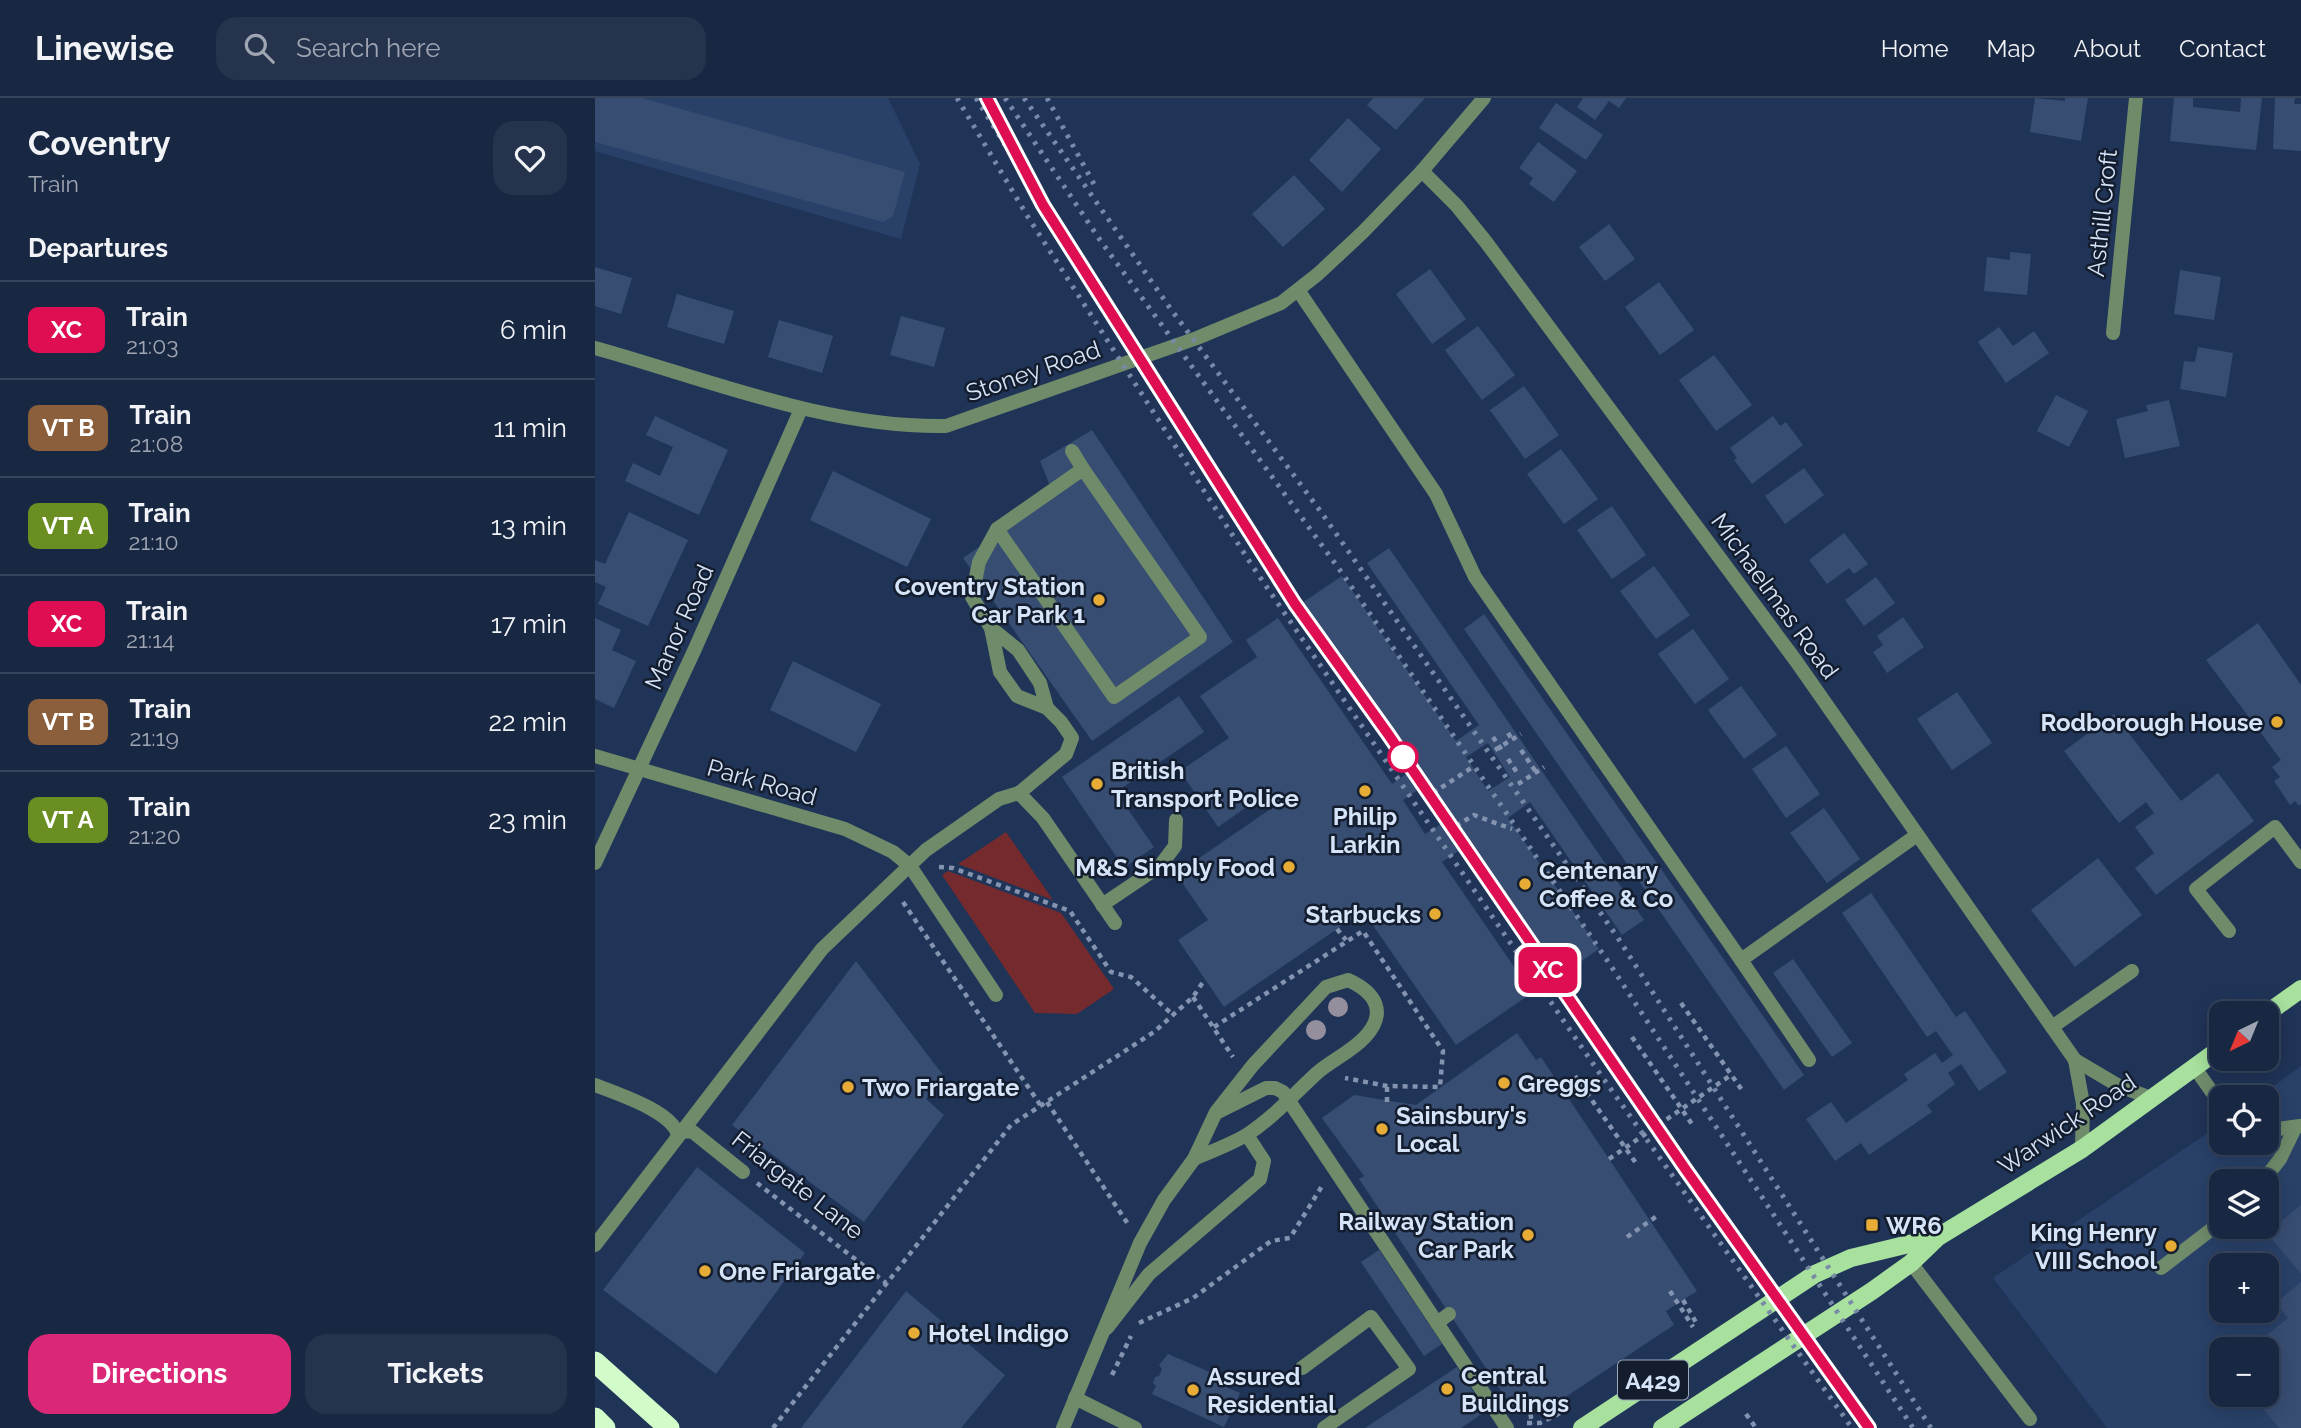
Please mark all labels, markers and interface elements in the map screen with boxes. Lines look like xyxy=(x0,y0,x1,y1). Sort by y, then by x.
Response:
search box xyxy=(216,17,706,80)
text: Linewise xyxy=(35,29,174,68)
icon: search xyxy=(240,29,278,67)
text: Search here xyxy=(296,33,440,63)
text: Home xyxy=(1881,34,1949,63)
text: Map xyxy=(1987,34,2035,63)
text: About xyxy=(2073,34,2141,63)
text: Contact xyxy=(2179,34,2266,63)
button: heart xyxy=(493,121,567,195)
text: Coventry xyxy=(28,124,171,163)
street label: Asthill Croft xyxy=(2081,148,2123,278)
text: Train xyxy=(28,170,79,197)
text: Departures xyxy=(28,233,168,263)
text: Train xyxy=(126,302,188,332)
text: XC xyxy=(51,315,82,344)
text: 6 min xyxy=(500,315,567,345)
text: 21:03 xyxy=(126,332,179,359)
street label: Stoney Road xyxy=(962,334,1104,408)
text: Train xyxy=(129,400,192,430)
text: VT B xyxy=(42,413,94,442)
text: 11 min xyxy=(493,413,567,443)
text: 21:08 xyxy=(129,430,183,457)
text: Train xyxy=(129,498,191,528)
street label: Michaelmas Road xyxy=(1705,508,1845,684)
text: VT A xyxy=(42,511,94,540)
text: 13 min xyxy=(491,511,567,541)
text: 21:10 xyxy=(129,528,179,555)
street label: Manor Road xyxy=(639,560,719,694)
place label: Coventry Station Car Park 1 xyxy=(894,572,1085,629)
marker: Coventry Station Car Park 1 xyxy=(1091,592,1107,608)
text: Train xyxy=(126,596,188,626)
text: XC xyxy=(51,609,82,638)
text: 17 min xyxy=(491,609,567,639)
text: 21:14 xyxy=(126,626,175,653)
text: Train xyxy=(129,694,192,724)
text: VT B xyxy=(42,707,94,736)
text: 22 min xyxy=(489,707,567,737)
place label: Rodborough House xyxy=(2040,708,2263,737)
marker: Rodborough House xyxy=(2269,714,2285,730)
text: 21:19 xyxy=(129,724,179,751)
unlabelled marker xyxy=(1388,742,1418,772)
street label: Park Road xyxy=(704,753,820,811)
place label: British Transport Police xyxy=(1111,756,1299,813)
marker: British Transport Police xyxy=(1089,776,1105,792)
marker: Philip Larkin xyxy=(1357,783,1373,799)
text: Train xyxy=(129,792,191,822)
place label: Philip Larkin xyxy=(1329,802,1401,859)
text: VT A xyxy=(42,805,94,834)
text: 23 min xyxy=(488,805,567,835)
text: 21:20 xyxy=(129,822,181,849)
place label: M&S Simply Food xyxy=(1075,853,1275,882)
place label: Centenary Coffee & Co xyxy=(1539,856,1673,913)
marker: M&S Simply Food xyxy=(1281,859,1297,875)
marker: Centenary Coffee & Co xyxy=(1517,876,1533,892)
place label: Starbucks xyxy=(1306,900,1421,929)
marker: Starbucks xyxy=(1427,906,1443,922)
line badge: XC xyxy=(1517,947,1579,993)
text: XC xyxy=(1532,955,1564,984)
north arrow xyxy=(2209,1001,2279,1071)
map controls xyxy=(2209,1001,2279,1407)
street label: Warwick Road xyxy=(1993,1067,2141,1181)
place label: Greggs xyxy=(1518,1069,1601,1098)
place label: Two Friargate xyxy=(862,1073,1019,1102)
marker: Greggs xyxy=(1496,1075,1512,1091)
marker: Two Friargate xyxy=(840,1079,856,1095)
button: locate xyxy=(2209,1085,2279,1155)
place label: Sainsbury's Local xyxy=(1396,1101,1527,1158)
marker: Sainsbury's Local xyxy=(1374,1121,1390,1137)
street label: Friargate Lane xyxy=(726,1125,870,1245)
button: layers xyxy=(2209,1169,2279,1239)
place label: Railway Station Car Park xyxy=(1338,1207,1515,1264)
place label: WR6 xyxy=(1886,1211,1942,1240)
marker: WR6 xyxy=(1864,1217,1880,1233)
place label: King Henry VIII School xyxy=(2030,1218,2157,1275)
marker: Railway Station Car Park xyxy=(1520,1227,1536,1243)
marker: King Henry VIII School xyxy=(2163,1238,2179,1254)
button: + xyxy=(2209,1253,2279,1323)
place label: One Friargate xyxy=(719,1257,875,1286)
marker: One Friargate xyxy=(697,1263,713,1279)
place label: Hotel Indigo xyxy=(928,1319,1069,1348)
marker: Hotel Indigo xyxy=(906,1325,922,1341)
button: Directions xyxy=(28,1334,291,1414)
button: Tickets xyxy=(305,1334,567,1414)
button: − xyxy=(2209,1337,2279,1407)
road number: A429 xyxy=(1618,1360,1688,1400)
place label: Central Buildings xyxy=(1461,1361,1569,1418)
place label: Assured Residential xyxy=(1207,1362,1336,1419)
marker: Central Buildings xyxy=(1439,1381,1455,1397)
marker: Assured Residential xyxy=(1185,1382,1201,1398)

